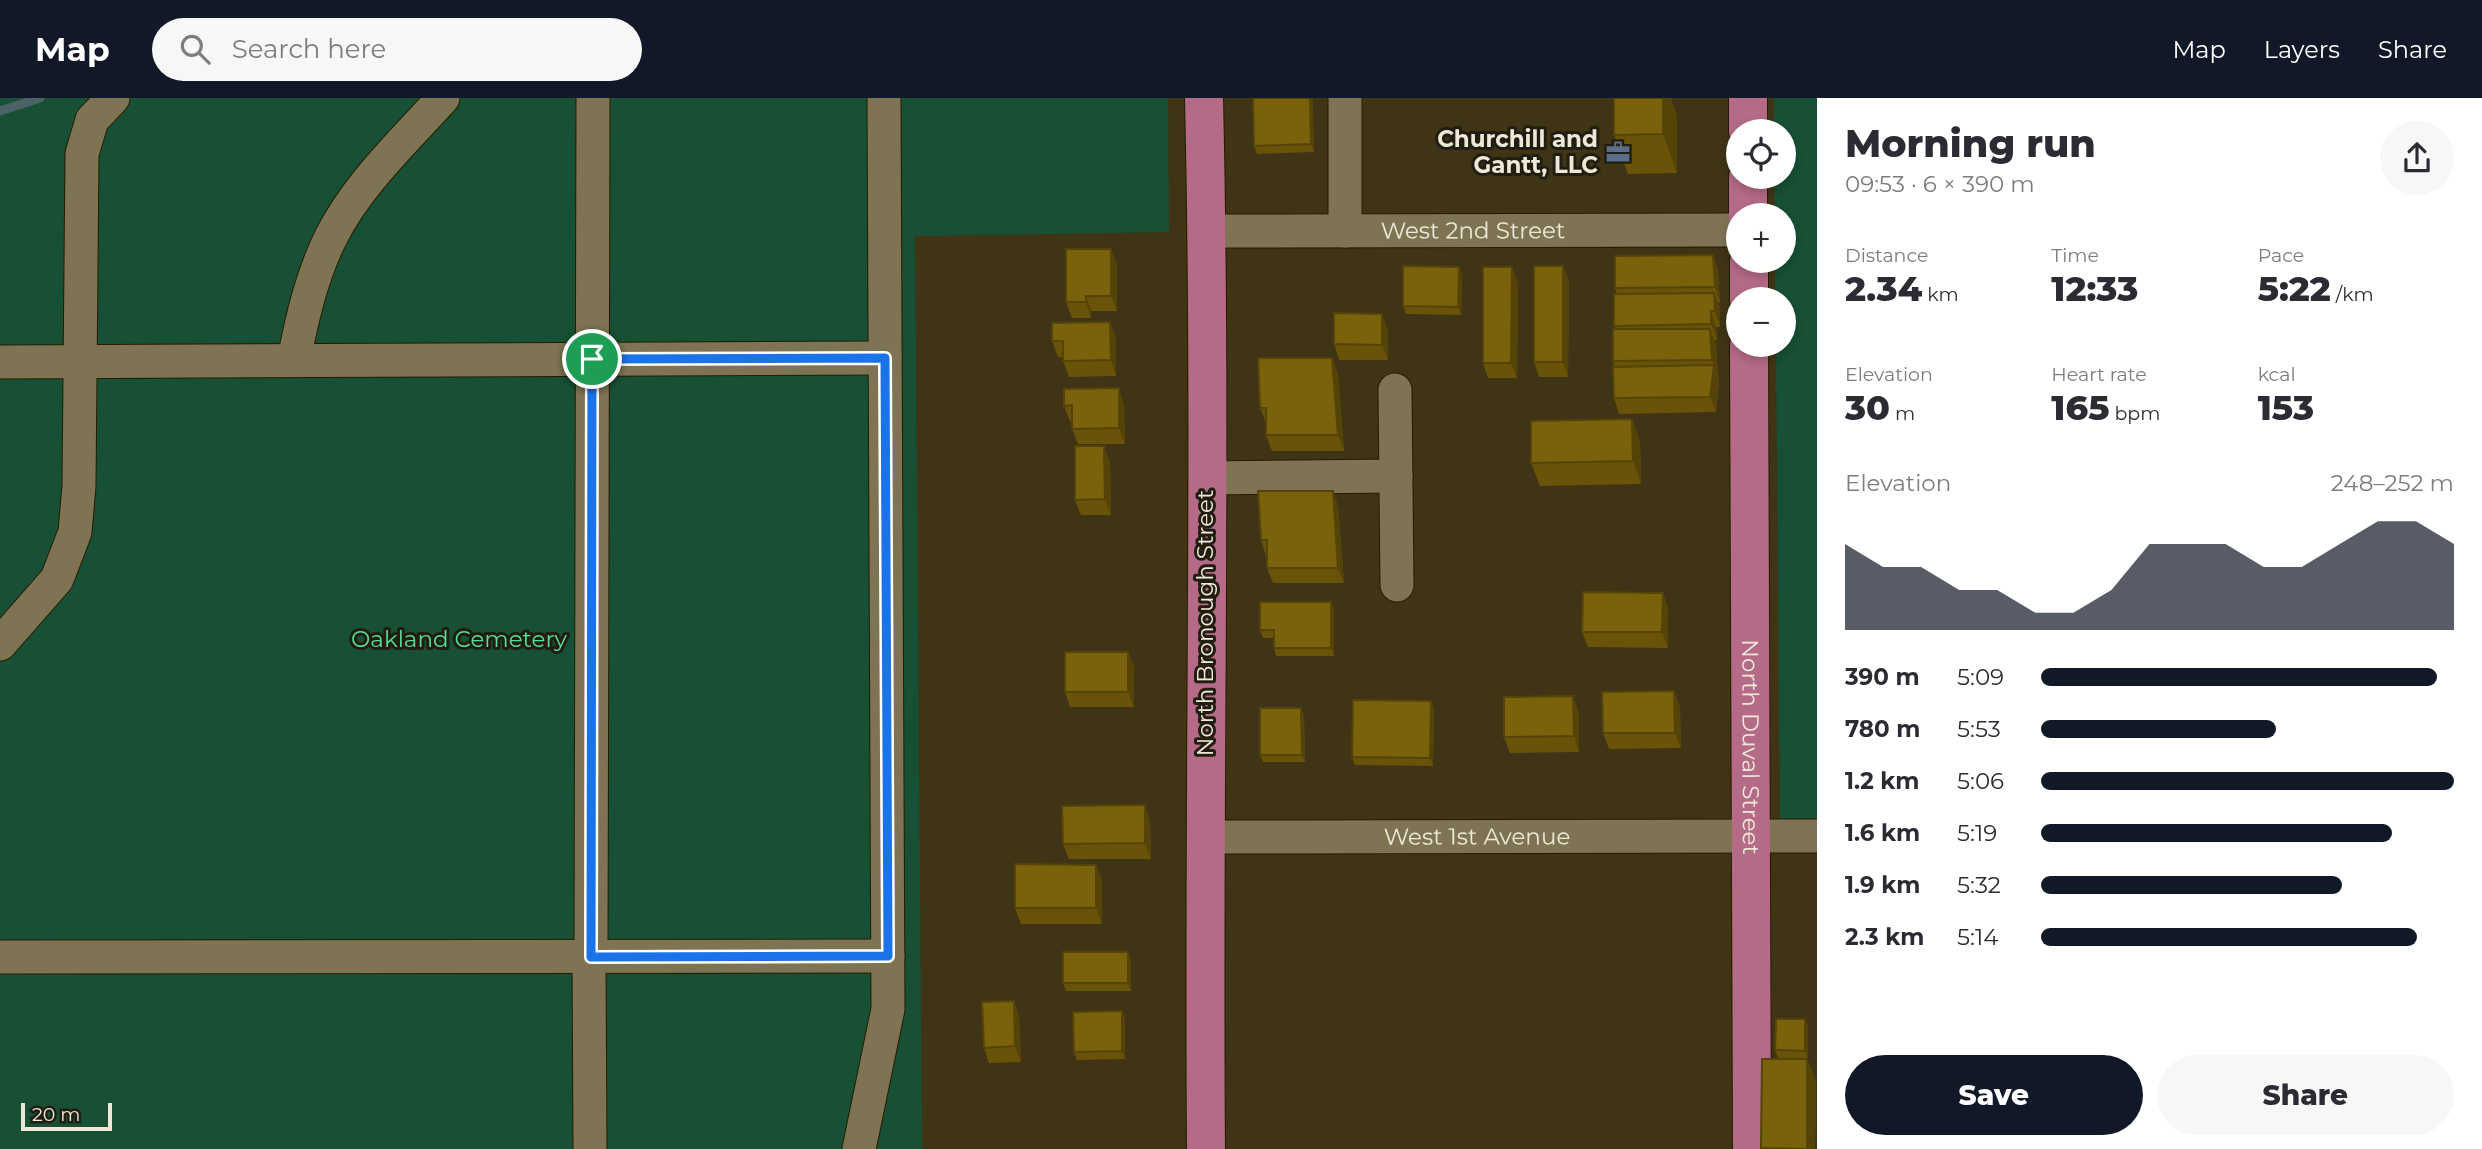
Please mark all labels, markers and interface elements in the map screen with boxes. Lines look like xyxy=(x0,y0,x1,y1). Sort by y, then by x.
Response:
search box xyxy=(152,18,642,81)
text: Map xyxy=(35,29,110,69)
icon: search xyxy=(176,30,214,68)
text: Search here xyxy=(232,33,386,65)
text: Map xyxy=(2172,35,2226,64)
text: Layers xyxy=(2264,35,2340,64)
text: Share xyxy=(2378,35,2447,64)
map controls xyxy=(1726,119,1796,357)
button: locate xyxy=(1726,119,1796,189)
text: Morning run xyxy=(1845,120,2096,167)
button: share xyxy=(2380,121,2454,195)
place label: Churchill and Gantt, LLC xyxy=(1437,125,1598,179)
office icon: Churchill and Gantt, LLC xyxy=(1604,138,1632,166)
text: 09:53 · 6 × 390 m xyxy=(1845,170,2035,198)
button: + xyxy=(1726,203,1796,273)
street label: West 2nd Street xyxy=(1381,216,1565,245)
text: Distance xyxy=(1845,244,1928,267)
text: Time xyxy=(2051,244,2099,267)
text: Pace xyxy=(2258,244,2304,267)
text: 2.34 xyxy=(1845,267,1922,310)
text: 12:33 xyxy=(2051,267,2138,310)
text: 5:22 xyxy=(2258,267,2331,310)
text: km xyxy=(1922,283,1959,306)
text: /km xyxy=(2331,283,2374,306)
button: − xyxy=(1726,287,1796,357)
pin xyxy=(562,329,622,389)
icon: arrive xyxy=(573,340,611,378)
text: Elevation xyxy=(1845,363,1933,386)
text: Heart rate xyxy=(2051,363,2147,386)
text: kcal xyxy=(2258,363,2296,386)
text: 30 xyxy=(1845,386,1890,429)
text: 165 xyxy=(2051,386,2109,429)
text: 153 xyxy=(2258,386,2314,429)
text: m xyxy=(1890,402,1915,425)
text: bpm xyxy=(2109,402,2160,425)
text: Elevation xyxy=(1845,469,1951,497)
text: 248–252 m xyxy=(2331,469,2454,497)
street label: North Bronough Street xyxy=(1191,490,1219,756)
park label: Oakland Cemetery xyxy=(351,625,567,653)
street label: North Duval Street xyxy=(1736,639,1765,855)
text: 390 m xyxy=(1845,663,1920,691)
text: 5:09 xyxy=(1957,663,2004,691)
text: 780 m xyxy=(1845,715,1920,743)
text: 5:53 xyxy=(1957,715,2001,743)
text: 1.2 km xyxy=(1845,767,1919,795)
text: 5:06 xyxy=(1957,767,2004,795)
text: 1.6 km xyxy=(1845,819,1920,847)
text: 5:19 xyxy=(1957,819,1997,847)
street label: West 1st Avenue xyxy=(1384,822,1570,851)
text: 1.9 km xyxy=(1845,871,1920,899)
text: 5:32 xyxy=(1957,871,2001,899)
text: 2.3 km xyxy=(1845,923,1924,951)
text: 5:14 xyxy=(1957,923,1998,951)
button: Save xyxy=(1845,1055,2143,1135)
button: Share xyxy=(2157,1055,2454,1135)
scale bar xyxy=(21,1100,112,1132)
text: 20 m xyxy=(32,1103,80,1126)

